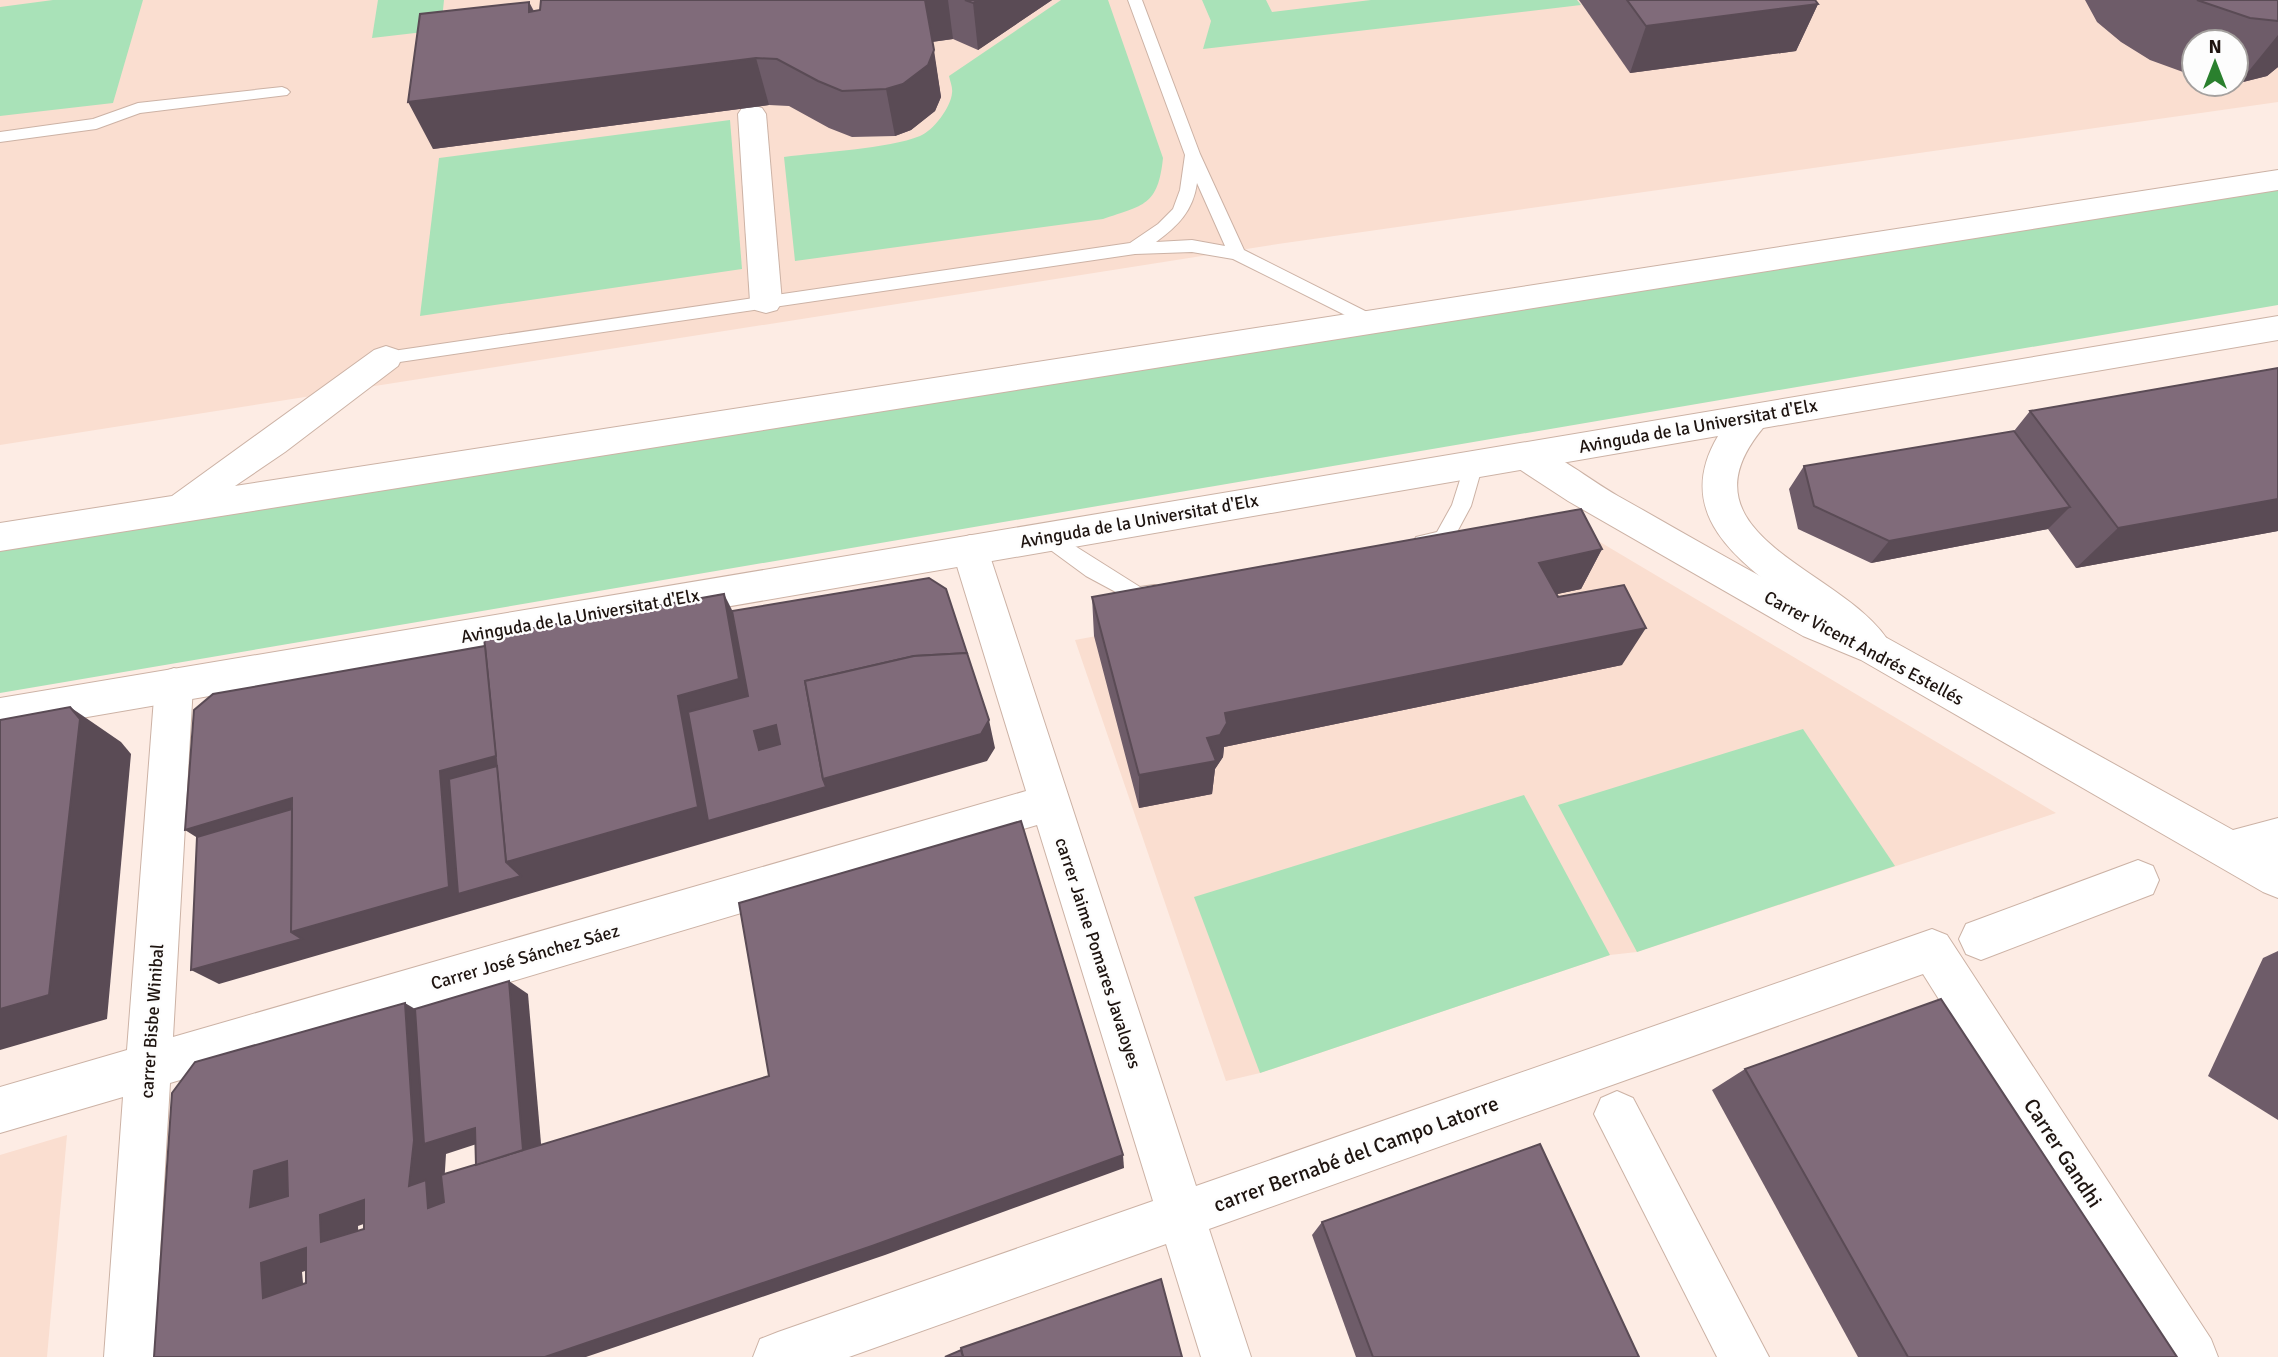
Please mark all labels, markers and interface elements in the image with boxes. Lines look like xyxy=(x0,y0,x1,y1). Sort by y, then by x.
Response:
north arrow xyxy=(2180,28,2250,98)
text: N xyxy=(2208,35,2222,59)
street label: Avinguda de la Universitat d'Elx xyxy=(1577,394,1820,458)
street label: Avinguda de la Universitat d'Elx xyxy=(1018,489,1261,553)
street label: Avinguda de la Universitat d'Elx xyxy=(459,584,702,648)
street label: Carrer Vicent Andrés Estellés xyxy=(1760,586,1968,710)
street label: carrer Jaime Pomares Javaloyes xyxy=(1050,835,1146,1071)
street label: Carrer José Sánchez Sáez xyxy=(428,920,622,994)
street label: carrer Bisbe Winibal xyxy=(136,943,168,1099)
street label: carrer Bernabé del Campo Latorre xyxy=(1210,1090,1502,1218)
street label: Carrer Gandhi xyxy=(2018,1094,2108,1212)

